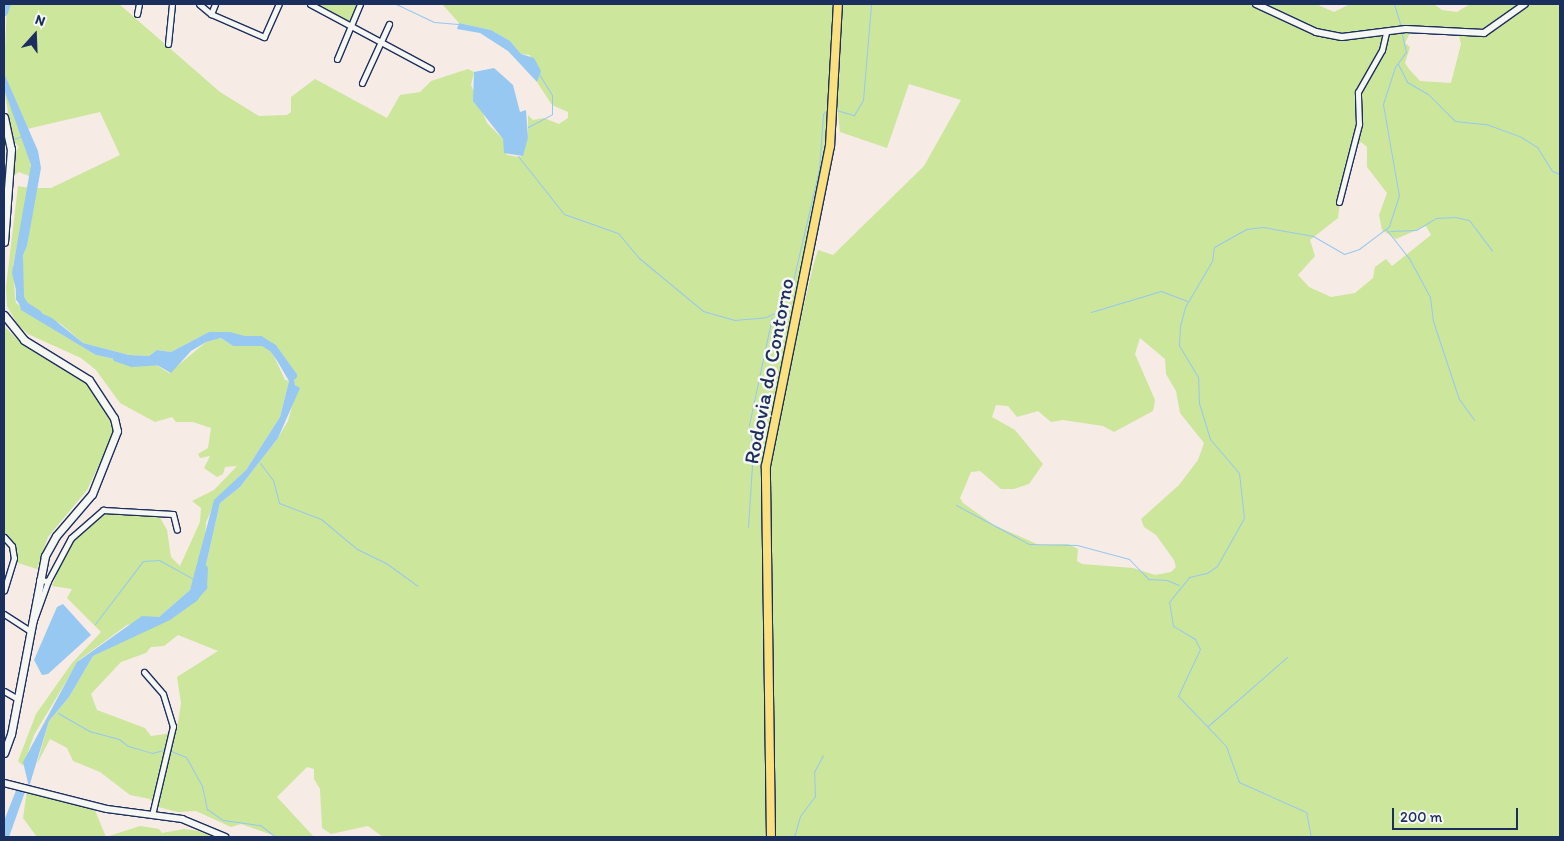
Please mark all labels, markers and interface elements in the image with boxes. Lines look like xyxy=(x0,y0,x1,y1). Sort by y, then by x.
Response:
north arrow xyxy=(10,10,60,60)
text: N xyxy=(33,11,48,30)
street label: Rodovia do Contorno xyxy=(739,276,799,466)
scale bar xyxy=(1394,798,1520,830)
text: 200 m xyxy=(1400,808,1442,826)

